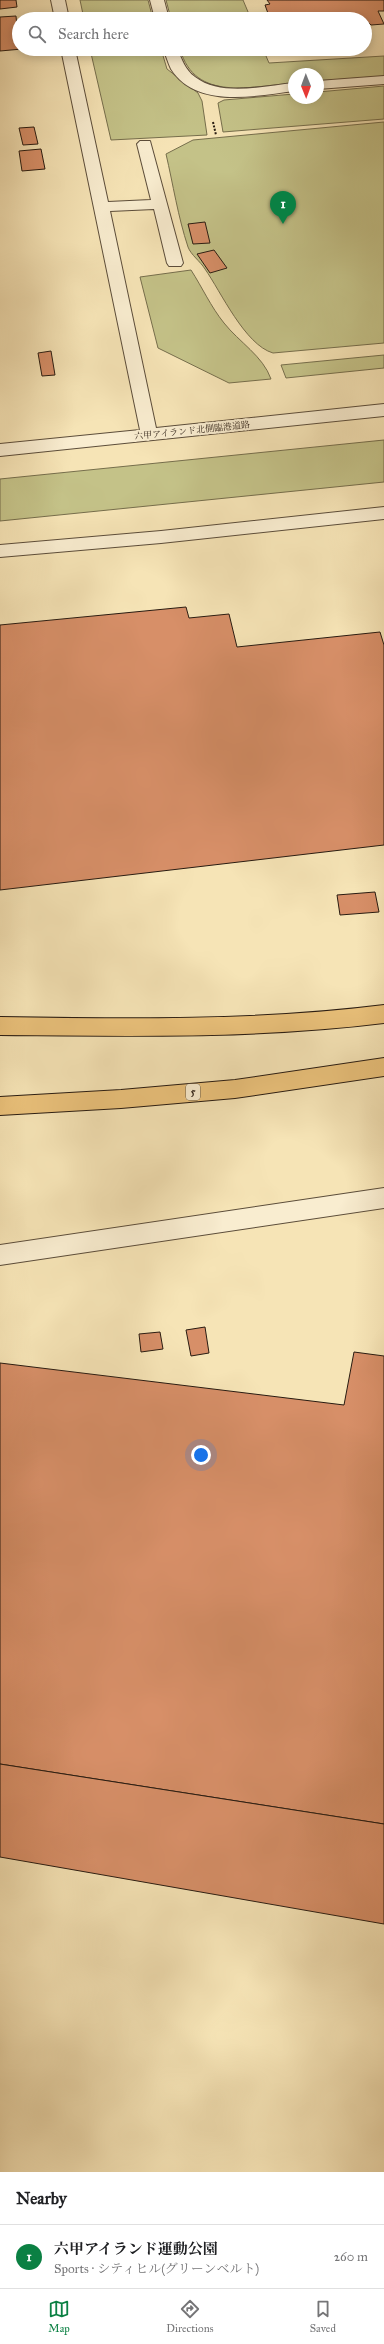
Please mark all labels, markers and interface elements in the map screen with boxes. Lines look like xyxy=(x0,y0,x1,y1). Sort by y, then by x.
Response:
search box xyxy=(12,12,372,56)
icon: search xyxy=(26,23,48,45)
text: Search here xyxy=(58,25,129,43)
north arrow xyxy=(288,68,324,104)
pin: 1 xyxy=(270,191,296,224)
street label: 六甲アイランド北側臨港道路 xyxy=(134,418,250,442)
road number: 5 xyxy=(186,1084,200,1100)
your location xyxy=(191,1445,211,1465)
text: Nearby xyxy=(16,2188,67,2209)
text: 六甲アイランド運動公園 xyxy=(54,2240,218,2258)
text: 1 xyxy=(26,2249,32,2265)
text: 260 m xyxy=(334,2249,368,2265)
text: Sports · シティヒル(グリーンベルト) xyxy=(54,2261,259,2277)
tab: Map xyxy=(48,2298,70,2335)
tab: Directions xyxy=(166,2298,214,2335)
tab: Saved xyxy=(310,2298,336,2335)

